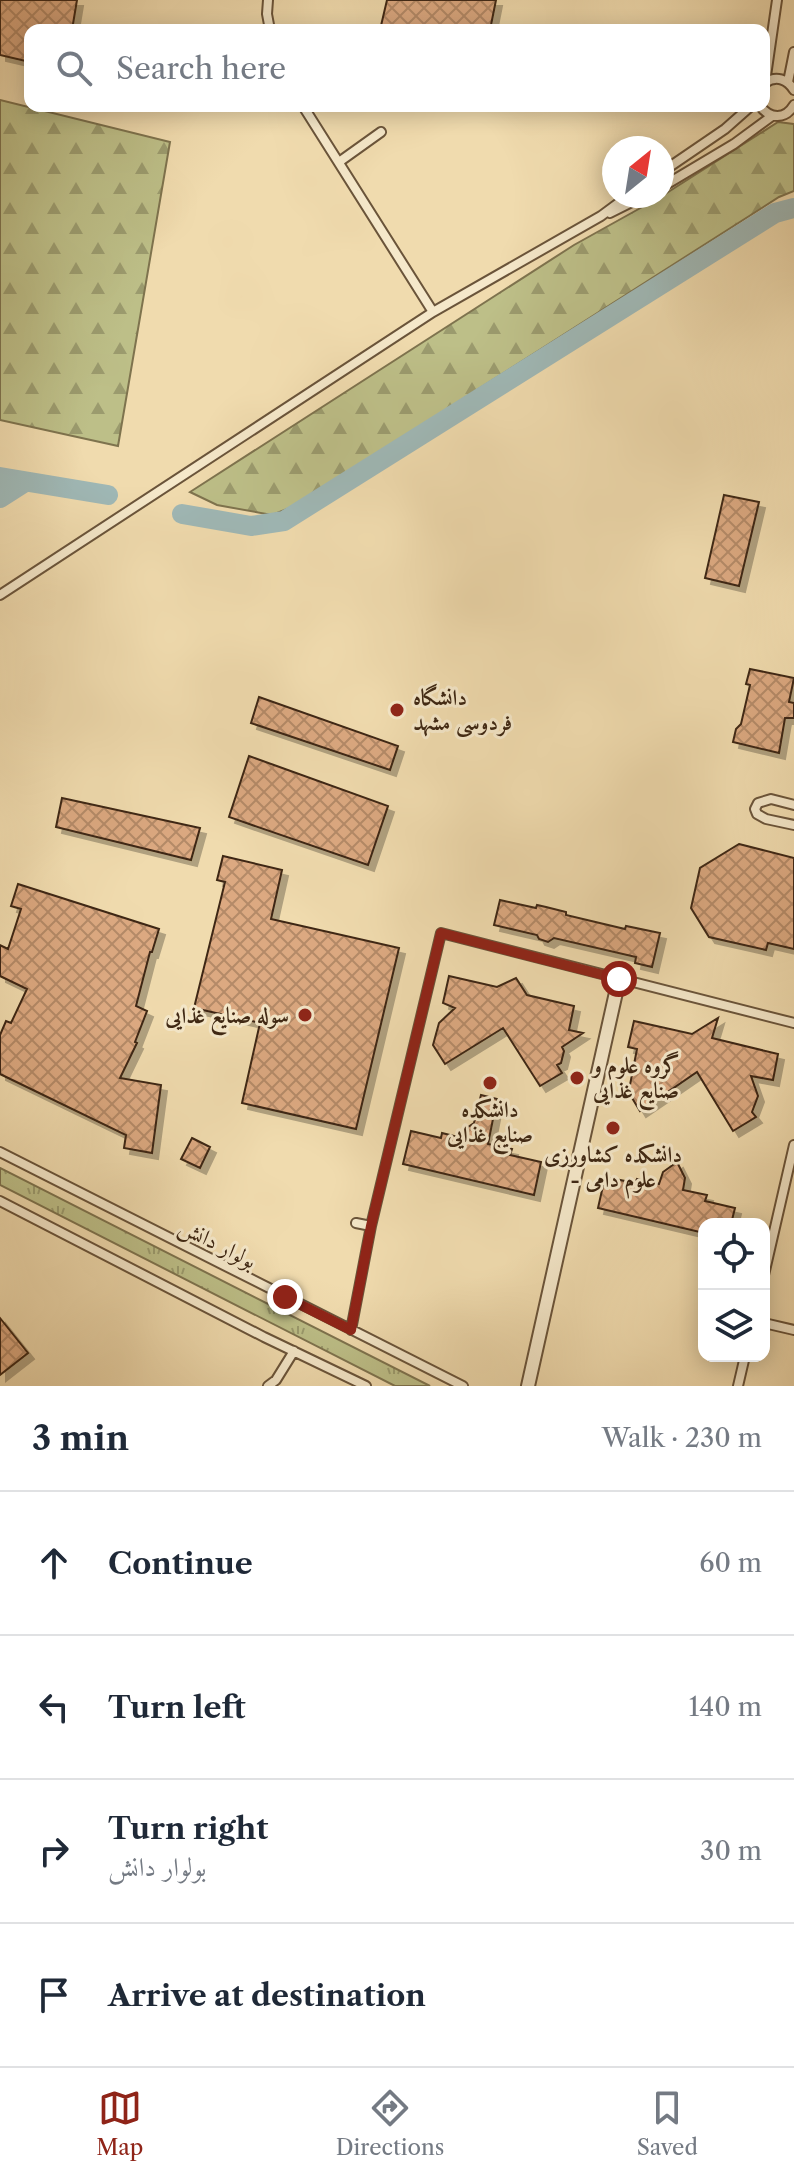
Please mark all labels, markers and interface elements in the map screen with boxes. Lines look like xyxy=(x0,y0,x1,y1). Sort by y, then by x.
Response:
search box xyxy=(24,24,770,112)
icon: search xyxy=(52,46,96,90)
text: Search here xyxy=(116,50,286,87)
north arrow xyxy=(602,136,674,208)
place label: دانشگاه فردوسی مشهد xyxy=(413,683,512,738)
marker: دانشگاه فردوسی مشهد xyxy=(388,701,406,719)
route start xyxy=(601,961,637,997)
place label: سوله صنایع غذایی xyxy=(164,1002,289,1036)
marker: سوله صنایع غذایی xyxy=(296,1006,314,1024)
place label: گروه علوم و صنایع غذایی xyxy=(591,1051,679,1111)
marker: گروه علوم و صنایع غذایی xyxy=(568,1069,586,1087)
marker: دانشکده صنایع غذایی xyxy=(481,1074,499,1092)
place label: دانشکده صنایع غذایی xyxy=(446,1096,533,1155)
marker: دانشکده کشاورزی - علوم دامی xyxy=(604,1119,622,1137)
place label: دانشکده کشاورزی - علوم دامی xyxy=(544,1141,682,1199)
street label: بولوار دانش xyxy=(174,1213,261,1276)
map controls xyxy=(698,1218,770,1362)
button: locate xyxy=(698,1218,770,1290)
route end xyxy=(267,1279,303,1315)
button: layers xyxy=(698,1290,770,1362)
text: 3 min xyxy=(32,1417,129,1459)
text: Walk · 230 m xyxy=(602,1422,762,1454)
icon: ahead xyxy=(32,1541,76,1585)
text: Continue xyxy=(108,1545,253,1582)
text: 60 m xyxy=(699,1547,762,1579)
icon: left xyxy=(32,1685,76,1729)
text: Turn left xyxy=(108,1689,245,1726)
text: 140 m xyxy=(688,1691,762,1723)
text: Turn right xyxy=(108,1810,268,1847)
icon: right xyxy=(32,1829,76,1873)
text: 30 m xyxy=(700,1835,762,1867)
text: بولوار دانش xyxy=(108,1851,206,1883)
icon: arrive xyxy=(32,1973,76,2017)
text: Arrive at destination xyxy=(108,1977,426,2014)
tab: Map xyxy=(96,2086,143,2161)
tab: Directions xyxy=(336,2086,444,2161)
tab: Saved xyxy=(637,2086,698,2161)

